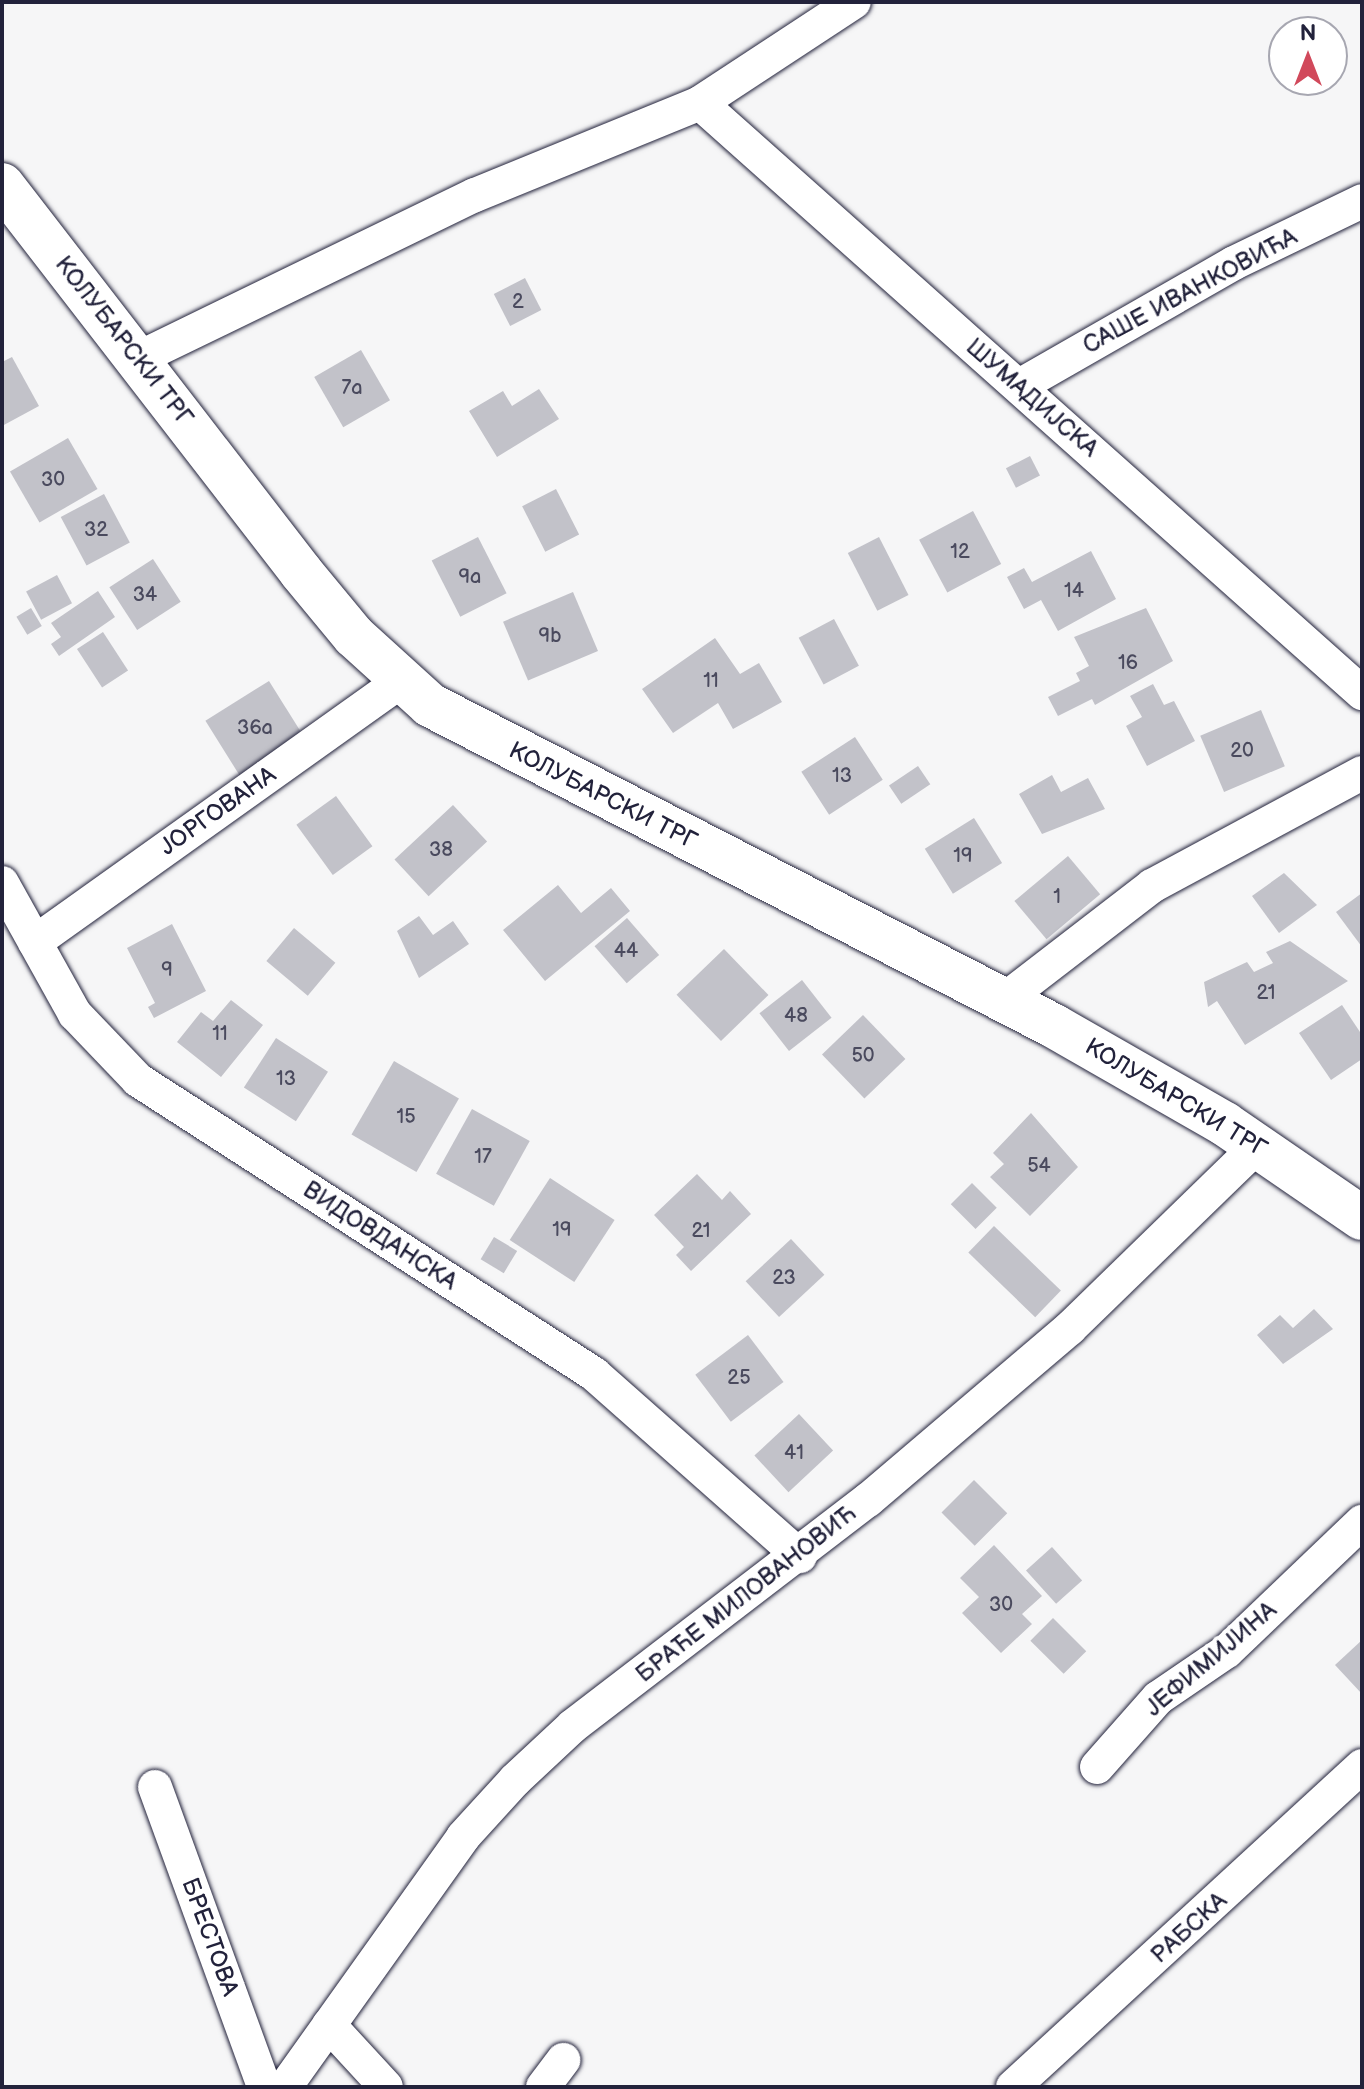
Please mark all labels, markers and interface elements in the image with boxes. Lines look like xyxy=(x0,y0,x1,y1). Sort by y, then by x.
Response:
north arrow xyxy=(1268,16,1348,96)
text: N xyxy=(1300,20,1316,47)
street label: САШЕ ИВАНКОВИЋА xyxy=(1078,222,1302,360)
street label: КОЛУБАРСКИ ТРГ xyxy=(49,250,199,432)
house number: 2 xyxy=(512,290,524,314)
street label: ШУМАДИЈСКА xyxy=(960,333,1104,463)
house number: 7a xyxy=(341,376,363,400)
house number: 30 xyxy=(41,468,65,492)
house number: 32 xyxy=(84,518,108,542)
house number: 12 xyxy=(950,540,970,564)
house number: 9a xyxy=(459,565,481,589)
house number: 14 xyxy=(1064,579,1084,603)
house number: 34 xyxy=(133,583,157,607)
house number: 9b xyxy=(539,624,561,648)
house number: 16 xyxy=(1118,651,1138,675)
house number: 11 xyxy=(703,669,719,693)
house number: 36a xyxy=(237,716,273,740)
street label: КОЛУБАРСКИ ТРГ xyxy=(504,736,702,856)
house number: 20 xyxy=(1230,739,1254,763)
street label: ЈОРГОВАНА xyxy=(154,760,282,862)
house number: 13 xyxy=(832,764,852,788)
house number: 38 xyxy=(429,838,453,862)
house number: 19 xyxy=(953,844,973,868)
house number: 1 xyxy=(1053,885,1061,909)
house number: 44 xyxy=(614,939,638,963)
house number: 9 xyxy=(161,958,173,982)
house number: 21 xyxy=(1256,981,1276,1005)
house number: 48 xyxy=(784,1004,808,1028)
house number: 11 xyxy=(212,1022,228,1046)
street label: КОЛУБАРСКИ ТРГ xyxy=(1080,1032,1272,1164)
house number: 50 xyxy=(851,1044,875,1068)
house number: 13 xyxy=(276,1067,296,1091)
house number: 15 xyxy=(396,1105,416,1129)
house number: 17 xyxy=(474,1145,492,1169)
house number: 54 xyxy=(1027,1154,1051,1178)
street label: ВИДОВДАНСКА xyxy=(298,1176,462,1296)
house number: 19 xyxy=(552,1218,572,1242)
house number: 21 xyxy=(691,1219,711,1243)
house number: 23 xyxy=(772,1266,796,1290)
house number: 25 xyxy=(727,1366,751,1390)
house number: 41 xyxy=(784,1441,804,1465)
street label: БРАЋЕ МИЛОВАНОВИЋ xyxy=(630,1499,862,1689)
house number: 30 xyxy=(989,1593,1013,1617)
street label: ЈЕФИМИЈИНА xyxy=(1139,1596,1283,1722)
street label: БРЕСТОВА xyxy=(175,1874,245,2000)
street label: РАБСКА xyxy=(1145,1886,1233,1970)

